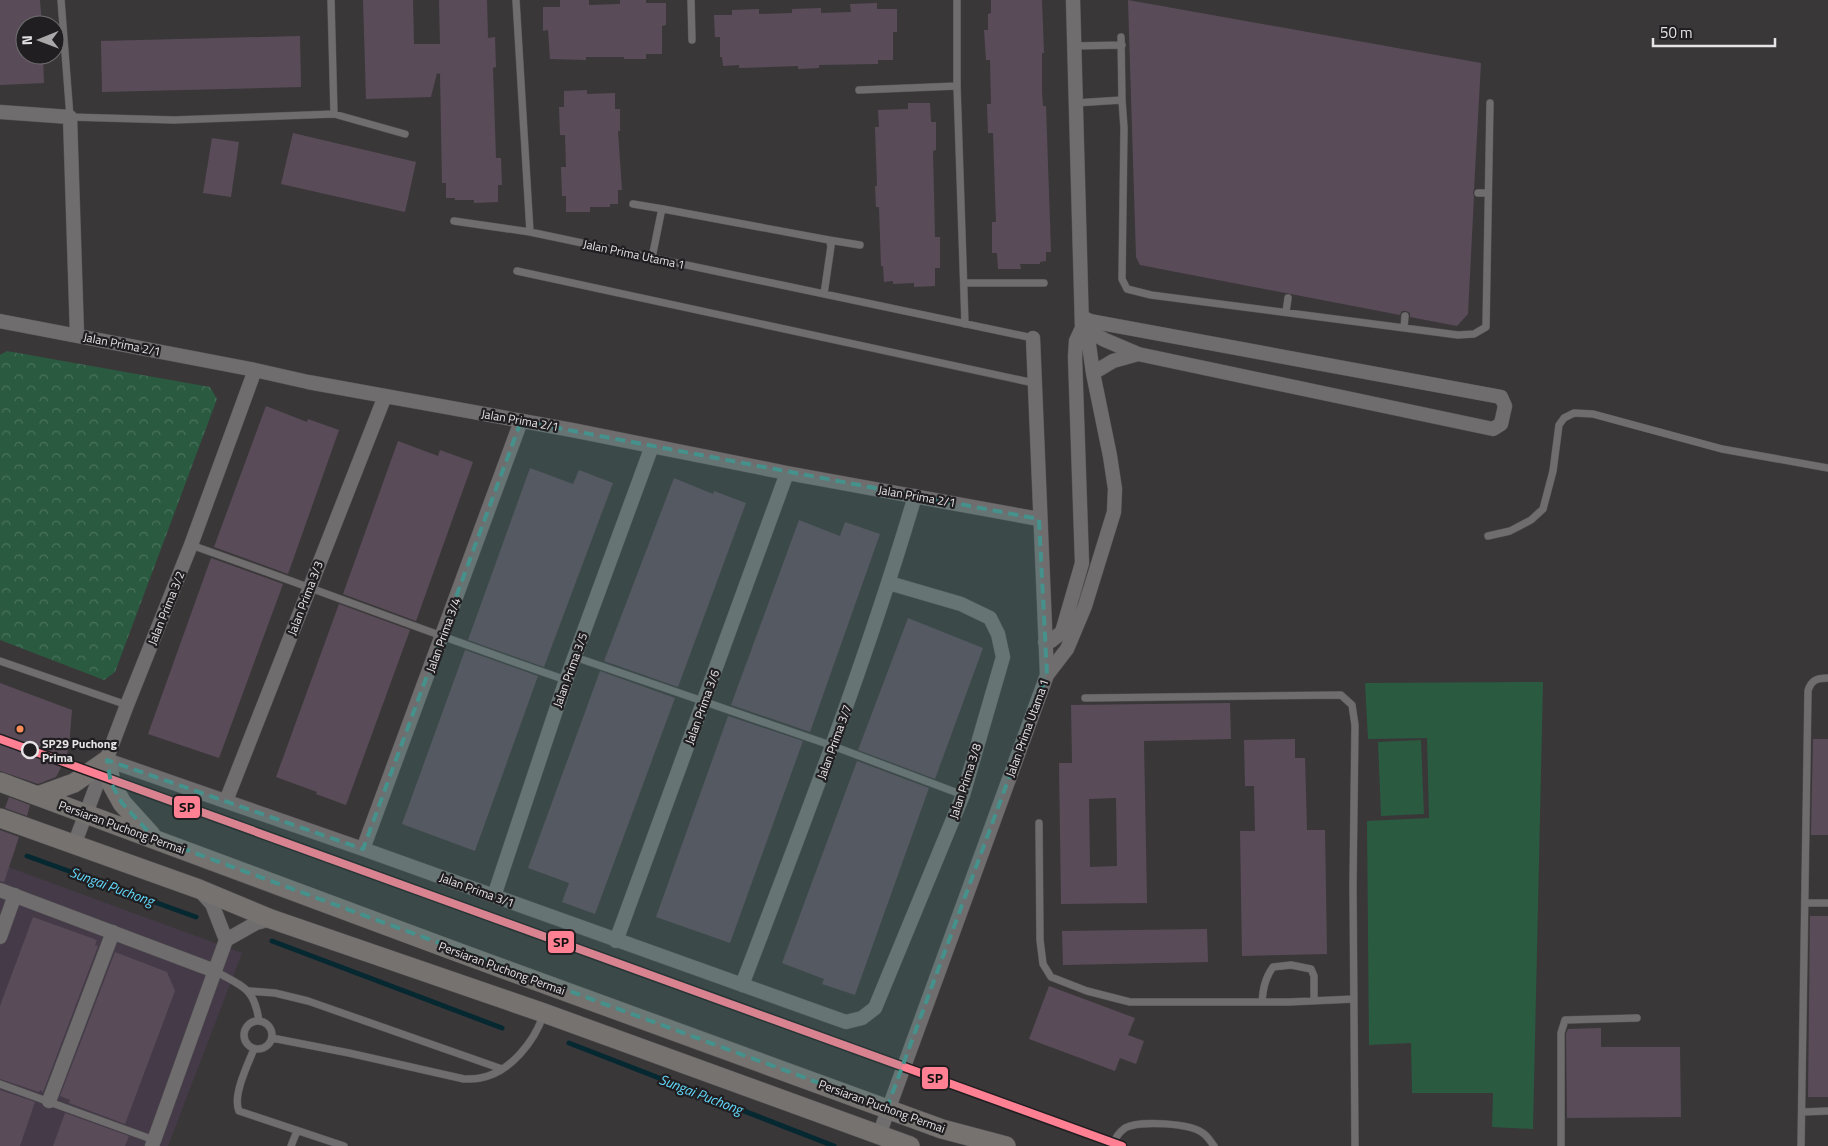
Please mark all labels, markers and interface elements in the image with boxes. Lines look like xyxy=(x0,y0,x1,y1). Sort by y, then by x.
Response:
north arrow xyxy=(15,15,65,65)
scale bar xyxy=(1653,15,1776,47)
text: 50 m xyxy=(1660,21,1693,44)
text: N xyxy=(16,35,37,45)
street label: Jalan Prima Utama 1 xyxy=(582,234,686,274)
street label: Jalan Prima 2/1 xyxy=(82,327,162,361)
street label: Jalan Prima 2/1 xyxy=(480,404,560,436)
street label: Jalan Prima 2/1 xyxy=(877,480,957,512)
street label: Jalan Prima 3/3 xyxy=(282,558,328,638)
street label: Jalan Prima 3/2 xyxy=(143,568,189,648)
street label: Jalan Prima 3/4 xyxy=(421,595,465,675)
street label: Jalan Prima 3/5 xyxy=(548,630,592,710)
street label: Jalan Prima 3/6 xyxy=(680,667,724,747)
street label: Jalan Prima Utama 1 xyxy=(1000,676,1054,780)
street label: Jalan Prima 3/7 xyxy=(812,702,856,782)
unlabelled marker xyxy=(15,724,25,734)
place label: SP29 Puchong Prima xyxy=(42,734,117,767)
marker: SP29 Puchong Prima xyxy=(21,741,39,759)
street label: Jalan Prima 3/8 xyxy=(944,741,986,821)
street label: Persiaran Puchong Permai xyxy=(56,795,188,859)
line badge: SP xyxy=(173,795,201,819)
text: SP xyxy=(179,796,195,817)
water label: Sungai Puchong xyxy=(67,861,158,911)
street label: Jalan Prima 3/1 xyxy=(437,868,517,912)
line badge: SP xyxy=(547,930,575,954)
text: SP xyxy=(553,931,569,952)
street label: Persiaran Puchong Permai xyxy=(436,936,568,1000)
line badge: SP xyxy=(921,1066,949,1090)
text: SP xyxy=(927,1067,943,1088)
water label: Sungai Puchong xyxy=(656,1068,747,1120)
street label: Persiaran Puchong Permai xyxy=(816,1074,948,1138)

